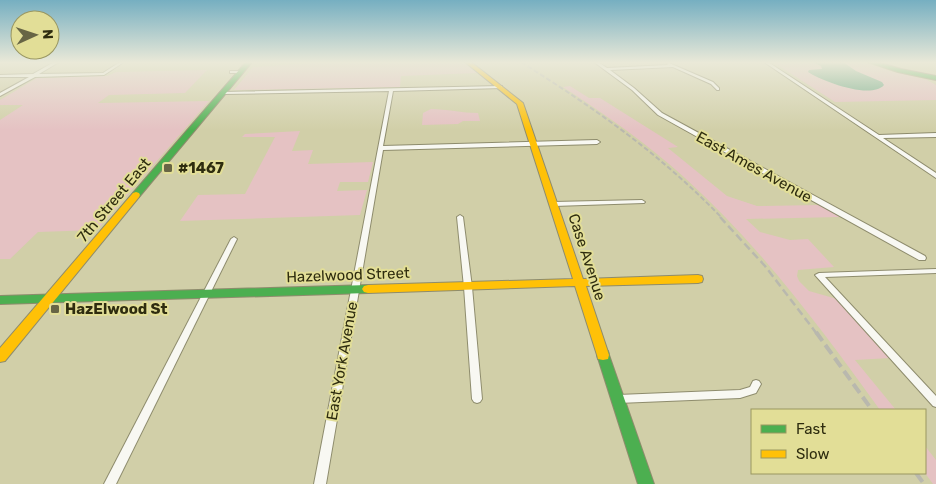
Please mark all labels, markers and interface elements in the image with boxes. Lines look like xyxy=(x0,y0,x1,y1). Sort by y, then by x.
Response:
north arrow xyxy=(10,10,60,60)
text: N xyxy=(39,29,56,40)
street label: East Ames Avenue xyxy=(693,128,815,206)
street label: 7th Street East xyxy=(74,154,154,246)
place label: #1467 xyxy=(178,159,224,177)
marker: #1467 xyxy=(162,162,174,174)
street label: Case Avenue xyxy=(565,211,609,303)
street label: Hazelwood Street xyxy=(286,264,410,286)
place label: HazElwood St xyxy=(65,300,167,318)
street label: East York Avenue xyxy=(323,300,361,422)
marker: HazElwood St xyxy=(49,303,61,315)
legend xyxy=(751,409,926,474)
text: Fast xyxy=(796,420,826,438)
text: Slow xyxy=(796,445,829,463)

